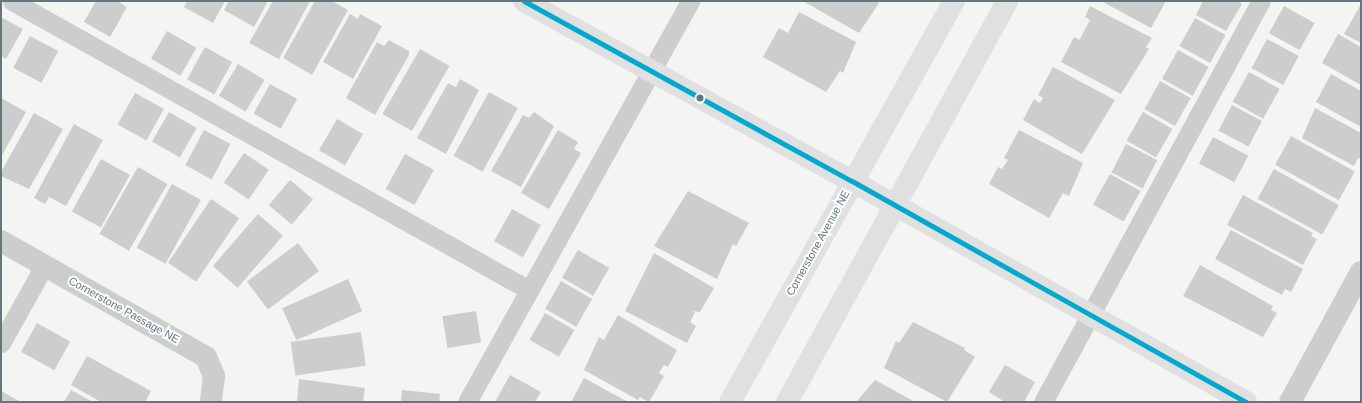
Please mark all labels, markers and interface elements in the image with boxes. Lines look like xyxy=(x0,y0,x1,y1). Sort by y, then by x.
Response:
unlabelled marker xyxy=(695,93,705,103)
street label: Cornerstone Avenue NE xyxy=(783,188,853,298)
street label: Cornerstone Passage NE xyxy=(66,274,182,346)

